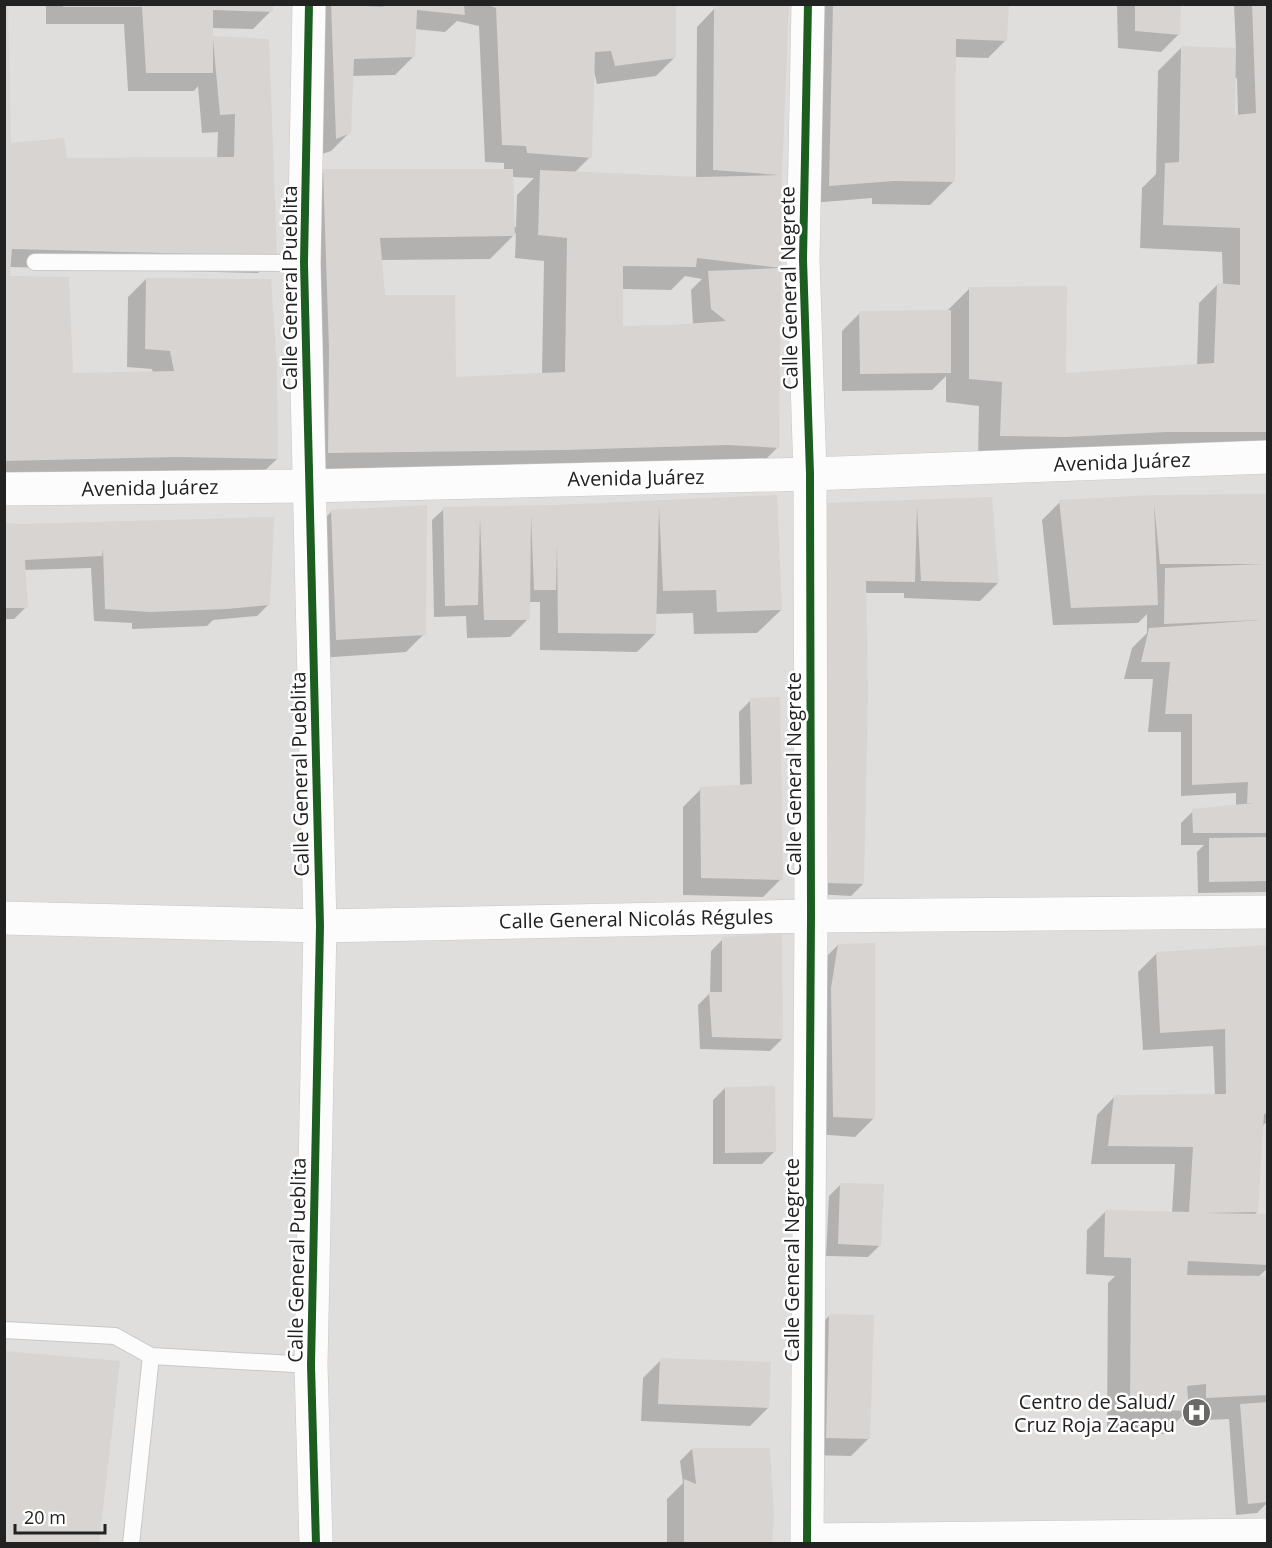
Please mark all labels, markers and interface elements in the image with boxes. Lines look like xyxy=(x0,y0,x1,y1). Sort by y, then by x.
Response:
street label: Calle General Pueblita xyxy=(276,185,303,391)
street label: Calle General Negrete xyxy=(773,186,804,390)
street label: Avenida Juárez xyxy=(1053,446,1191,477)
street label: Avenida Juárez xyxy=(567,463,705,492)
street label: Avenida Juárez xyxy=(81,473,219,502)
street label: Calle General Pueblita xyxy=(284,671,315,877)
street label: Calle General Negrete xyxy=(780,672,807,876)
street label: Calle General Nicolás Régules xyxy=(499,903,773,934)
street label: Calle General Pueblita xyxy=(281,1157,312,1363)
street label: Calle General Negrete xyxy=(778,1158,805,1362)
place label: Centro de Salud/ Cruz Roja Zacapu xyxy=(1014,1388,1176,1438)
hospital icon: Centro de Salud/ Cruz Roja Zacapu xyxy=(1180,1397,1212,1429)
scale bar xyxy=(15,1497,105,1535)
text: 20 m xyxy=(24,1505,66,1529)

